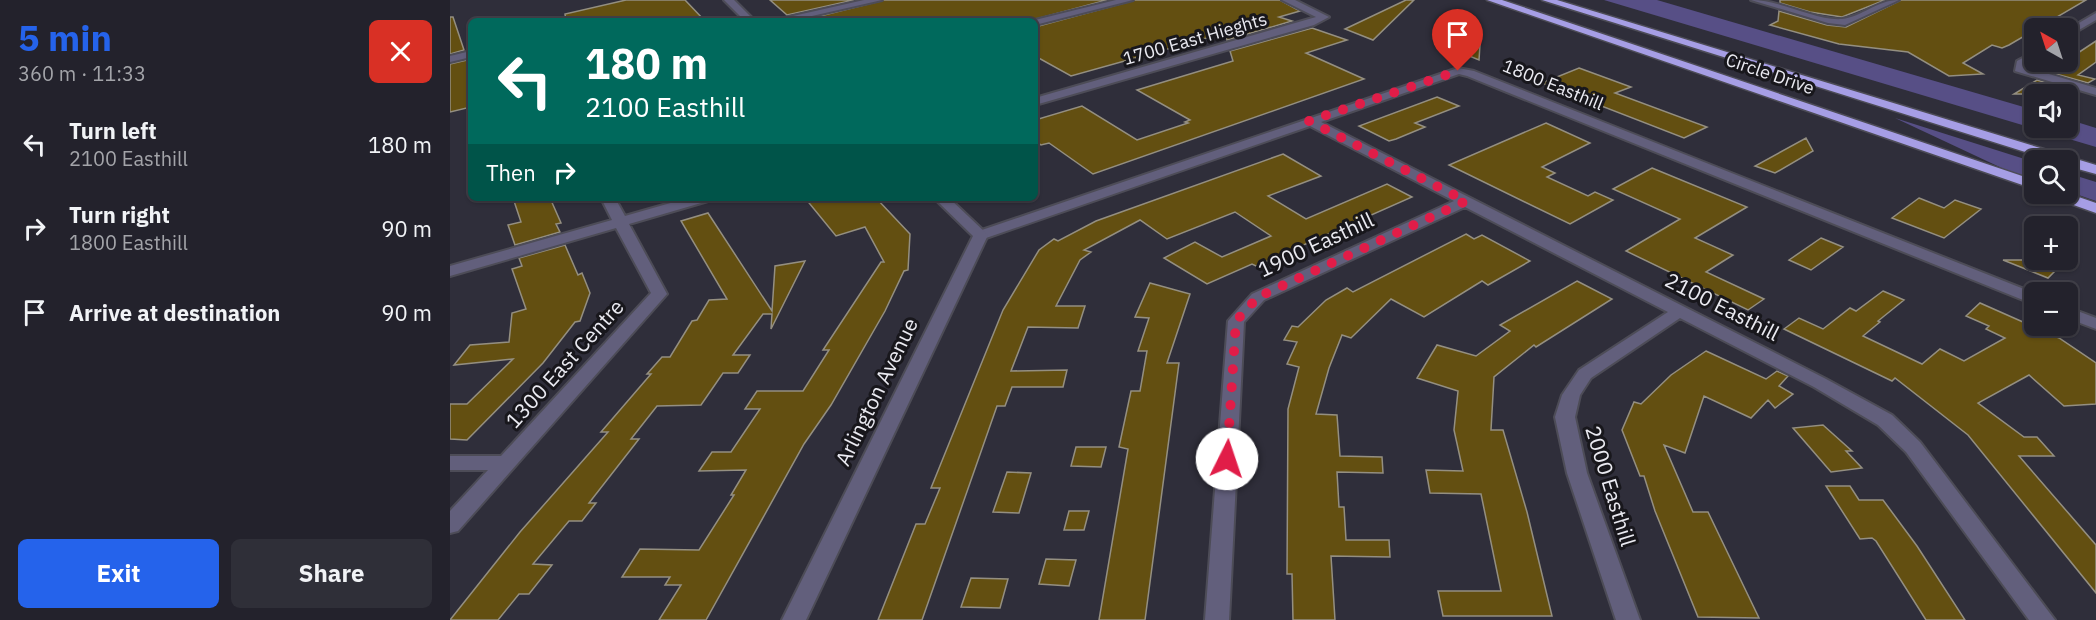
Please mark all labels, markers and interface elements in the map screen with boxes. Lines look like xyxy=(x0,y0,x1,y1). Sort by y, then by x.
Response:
street label: 1700 East Hieghts xyxy=(1120,7,1269,70)
pin xyxy=(1432,9,1483,71)
text: 5 min xyxy=(18,14,112,61)
icon: arrive xyxy=(1441,18,1474,51)
north arrow xyxy=(2024,18,2078,72)
map controls xyxy=(2024,18,2078,336)
button: close xyxy=(369,20,432,83)
text: 180 m xyxy=(585,36,708,91)
icon: left xyxy=(486,42,564,120)
street label: Circle Drive xyxy=(1723,48,1818,99)
street label: 1800 Easthill xyxy=(1499,54,1607,115)
text: 360 m · 11:33 xyxy=(18,60,146,87)
button: sound xyxy=(2024,84,2078,138)
text: 2100 Easthill xyxy=(585,89,745,124)
text: Turn left xyxy=(69,116,157,145)
icon: left xyxy=(18,128,51,161)
text: 180 m xyxy=(368,130,432,159)
text: 2100 Easthill xyxy=(69,145,188,172)
button: search xyxy=(2024,150,2078,204)
icon: right xyxy=(548,156,581,189)
text: Then xyxy=(486,158,536,187)
text: Turn right xyxy=(69,200,170,229)
street label: 1900 Easthill xyxy=(1253,205,1378,283)
icon: right xyxy=(18,212,51,245)
text: 90 m xyxy=(381,214,432,243)
button: + xyxy=(2024,216,2078,270)
text: 1800 Easthill xyxy=(69,229,188,256)
street label: 2100 Easthill xyxy=(1661,265,1785,347)
button: − xyxy=(2024,282,2078,336)
street label: 1300 East Centre xyxy=(499,293,630,434)
icon: arrive xyxy=(18,296,51,329)
text: Arrive at destination xyxy=(69,298,280,327)
text: 90 m xyxy=(381,298,432,327)
street label: Arlington Avenue xyxy=(828,313,924,470)
street label: 2000 Easthill xyxy=(1579,422,1643,550)
position arrow xyxy=(1195,427,1259,491)
button: Exit xyxy=(18,539,219,608)
button: Share xyxy=(231,539,432,608)

